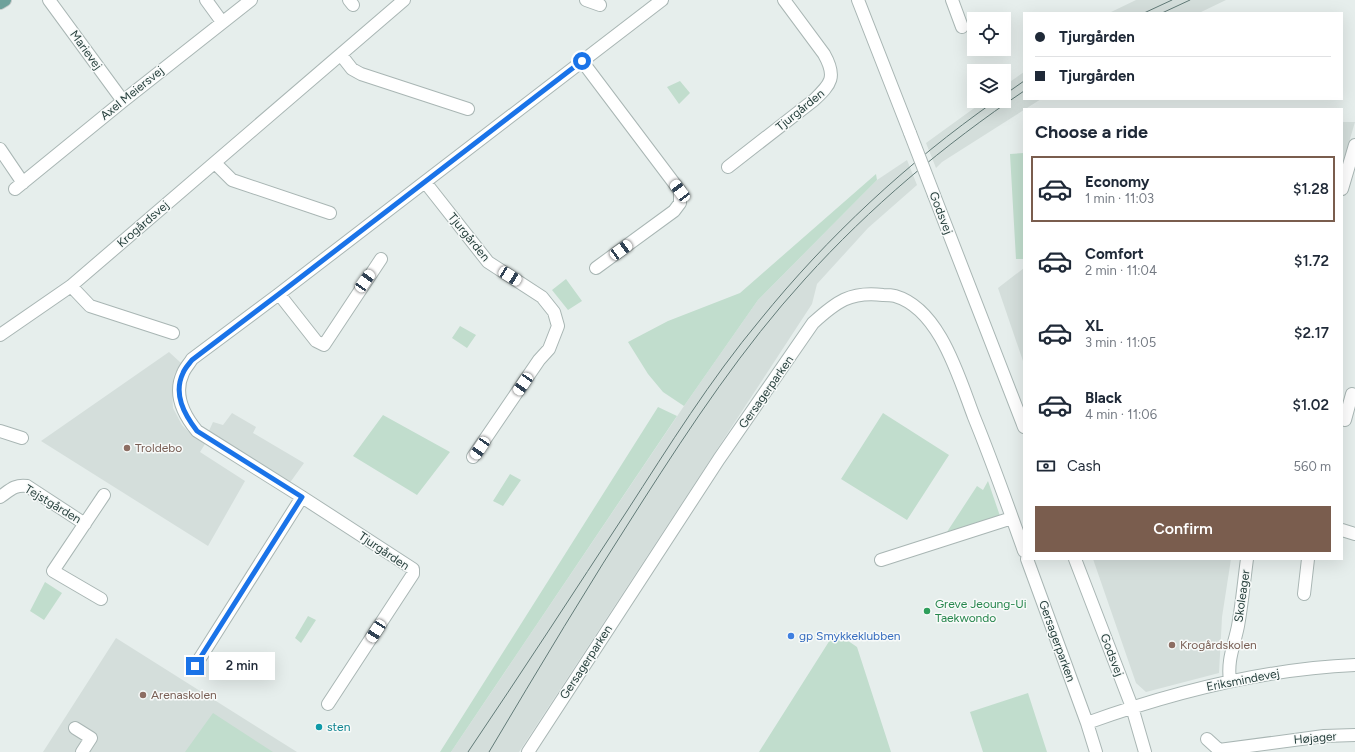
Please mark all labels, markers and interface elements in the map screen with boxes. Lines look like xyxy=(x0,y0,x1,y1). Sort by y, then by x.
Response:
map controls xyxy=(967,12,1011,108)
button: locate xyxy=(967,12,1011,56)
street label: Marievej xyxy=(67,28,105,72)
text: Tjurgården xyxy=(1059,28,1135,46)
route start xyxy=(573,52,591,70)
street label: Axel Meiersvej xyxy=(97,63,167,123)
button: layers xyxy=(967,64,1011,108)
text: Tjurgården xyxy=(1059,67,1135,85)
street label: Tjurgården xyxy=(773,86,827,134)
text: Choose a ride xyxy=(1035,121,1148,143)
icon: car xyxy=(1037,171,1073,207)
text: Economy xyxy=(1085,173,1150,191)
car xyxy=(668,178,692,204)
text: $1.28 xyxy=(1293,180,1329,198)
street label: Godsvej xyxy=(926,190,956,236)
text: 1 min · 11:03 xyxy=(1085,191,1154,206)
street label: Krogårdsvej xyxy=(114,198,172,250)
street label: Tjurgården xyxy=(445,210,493,264)
car xyxy=(608,238,634,262)
icon: car xyxy=(1037,243,1073,279)
text: Comfort xyxy=(1085,245,1144,263)
text: $1.72 xyxy=(1294,252,1329,270)
text: 2 min · 11:04 xyxy=(1085,263,1157,278)
car xyxy=(497,265,523,287)
car xyxy=(353,268,377,294)
icon: car xyxy=(1037,315,1073,351)
text: XL xyxy=(1085,317,1103,335)
text: $2.17 xyxy=(1294,324,1329,342)
text: 3 min · 11:05 xyxy=(1085,335,1156,350)
street label: Gersagerparken xyxy=(736,353,796,431)
car xyxy=(511,371,535,397)
icon: car xyxy=(1037,387,1073,423)
text: Black xyxy=(1085,389,1122,407)
text: $1.02 xyxy=(1293,396,1329,414)
text: 4 min · 11:06 xyxy=(1085,407,1157,422)
car xyxy=(468,435,492,461)
place label: Troldebo xyxy=(135,441,182,455)
marker: Troldebo xyxy=(122,443,132,453)
icon: cash xyxy=(1035,455,1057,477)
text: Cash xyxy=(1067,457,1101,475)
text: 560 m xyxy=(1294,459,1331,474)
street label: Tejstgården xyxy=(22,482,84,526)
button: Confirm xyxy=(1035,506,1331,552)
street label: Tjurgården xyxy=(356,529,412,573)
street label: Skoleager xyxy=(1231,569,1253,623)
place label: Greve Jeoung-Ui Taekwondo xyxy=(935,597,1027,625)
street label: Gersagerparken xyxy=(1036,599,1078,684)
marker: Greve Jeoung-Ui Taekwondo xyxy=(922,606,932,616)
car xyxy=(364,618,388,644)
street label: Gersagerparken xyxy=(557,622,615,702)
place label: gp Smykkeklubben xyxy=(799,629,901,643)
marker: gp Smykkeklubben xyxy=(786,631,796,641)
street label: Godsvej xyxy=(1097,632,1127,678)
place label: Krogårdskolen xyxy=(1180,638,1257,652)
marker: Krogårdskolen xyxy=(1167,640,1177,650)
callout: 2 min xyxy=(209,652,275,680)
route end xyxy=(186,657,204,675)
text: 2 min xyxy=(226,658,258,673)
street label: Eriksmindevej xyxy=(1205,666,1281,694)
place label: Arenaskolen xyxy=(151,688,217,702)
marker: Arenaskolen xyxy=(138,690,148,700)
place label: sten xyxy=(327,720,351,734)
marker: sten xyxy=(314,722,324,732)
street label: Højager xyxy=(1293,729,1337,747)

